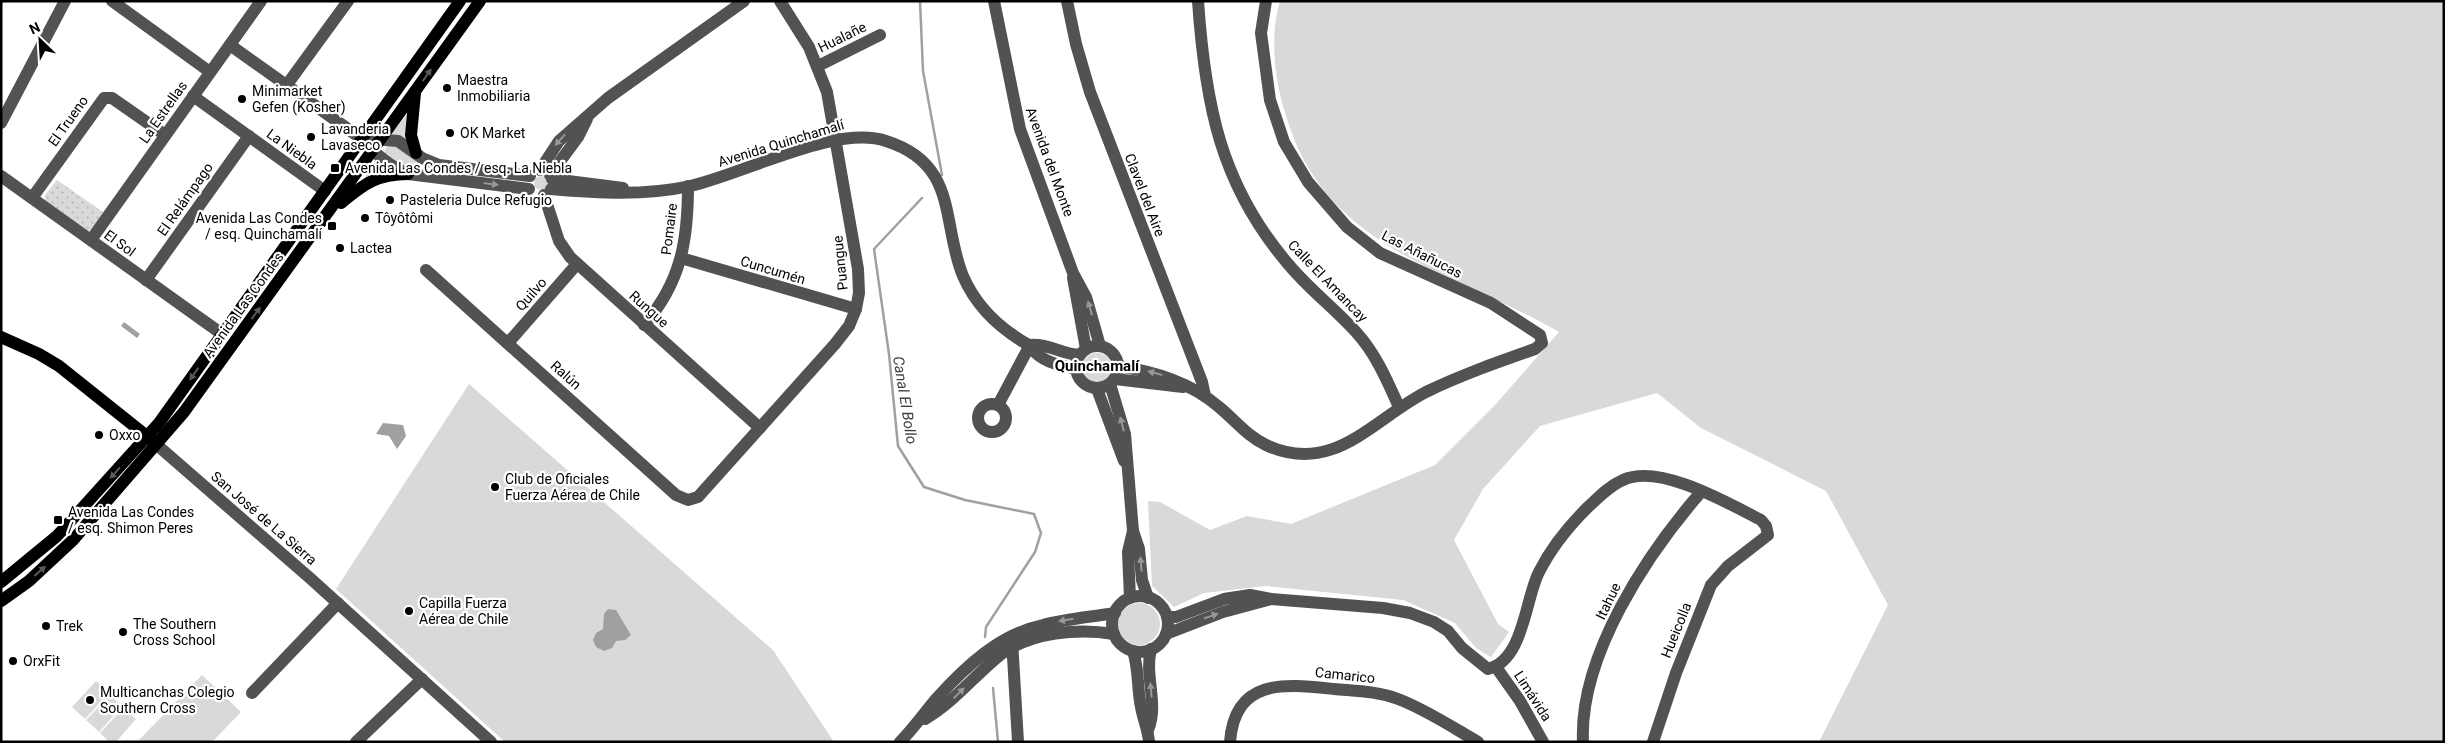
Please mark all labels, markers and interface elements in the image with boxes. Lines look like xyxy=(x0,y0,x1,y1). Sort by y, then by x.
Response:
north arrow xyxy=(15,15,65,65)
text: N xyxy=(27,19,42,38)
street label: Hualañe xyxy=(815,19,869,55)
one-way arrow xyxy=(422,68,432,82)
place label: Maestra Inmobiliaria xyxy=(457,72,530,104)
street label: La Estrellas xyxy=(136,78,190,146)
marker: Maestra Inmobiliaria xyxy=(441,82,453,94)
place label: Minimarket Gefen (Kosher) xyxy=(252,83,346,116)
street label: El Trueno xyxy=(45,93,91,149)
marker: Minimarket Gefen (Kosher) xyxy=(236,93,248,105)
street label: Avenida del Monte xyxy=(1023,105,1077,219)
street label: Avenida Quinchamalí xyxy=(716,116,846,170)
place label: Lavanderia Lavaseco xyxy=(321,121,389,153)
street label: La Niebla xyxy=(264,125,320,173)
place label: OK Market xyxy=(460,125,526,141)
marker: OK Market xyxy=(444,127,456,139)
marker: Lavanderia Lavaseco xyxy=(305,131,317,143)
one-way arrow xyxy=(555,134,566,147)
street label: Clavel del Aire xyxy=(1122,151,1168,239)
street label: El Relámpago xyxy=(154,159,216,239)
place label: Avenida Las Condes / esq. La Niebla xyxy=(345,160,572,176)
marker: Avenida Las Condes / esq. La Niebla xyxy=(329,162,341,174)
one-way arrow xyxy=(484,180,500,188)
place label: Pasteleria Dulce Refugio xyxy=(400,192,552,208)
marker: Pasteleria Dulce Refugio xyxy=(384,194,396,206)
street label: Pomaire xyxy=(658,202,680,256)
place label: Avenida Las Condes / esq. Quinchamalí xyxy=(196,210,323,242)
place label: Tôyôtômi xyxy=(375,210,433,226)
marker: Tôyôtômi xyxy=(359,212,371,224)
marker: Avenida Las Condes / esq. Quinchamalí xyxy=(326,220,338,232)
street label: El Sol xyxy=(101,226,139,260)
street label: Las Añañucas xyxy=(1379,227,1465,281)
street label: Puangue xyxy=(829,235,851,291)
street label: Calle El Amancay xyxy=(1285,237,1371,325)
place label: Lactea xyxy=(350,240,392,256)
marker: Lactea xyxy=(334,242,346,254)
street label: Avenida Las Condes xyxy=(199,249,287,361)
street label: Cuncumén xyxy=(739,253,807,287)
street label: Quilvo xyxy=(512,274,550,314)
street label: Rungue xyxy=(626,287,672,331)
one-way arrow xyxy=(1085,301,1093,316)
one-way arrow xyxy=(251,306,261,320)
water label: Canal El Bollo xyxy=(889,355,921,445)
street label: Ralún xyxy=(548,357,584,393)
district label: Quinchamalí xyxy=(1055,357,1140,375)
one-way arrow xyxy=(189,368,199,381)
one-way arrow xyxy=(1147,368,1162,376)
one-way arrow xyxy=(1118,417,1126,432)
place label: Oxxo xyxy=(109,427,140,443)
marker: Oxxo xyxy=(93,429,105,441)
one-way arrow xyxy=(109,467,121,479)
street label: San José de La Sierra xyxy=(208,468,320,568)
place label: Club de Oficiales Fuerza Aérea de Chile xyxy=(505,471,640,503)
marker: Club de Oficiales Fuerza Aérea de Chile xyxy=(489,481,501,493)
place label: Avenida Las Condes / esq. Shimon Peres xyxy=(68,504,194,536)
marker: Avenida Las Condes / esq. Shimon Peres xyxy=(52,514,64,526)
one-way arrow xyxy=(1137,556,1145,572)
one-way arrow xyxy=(33,565,45,577)
street label: Itahue xyxy=(1592,580,1624,622)
place label: Capilla Fuerza Aérea de Chile xyxy=(419,595,509,627)
street label: Hueicolla xyxy=(1658,600,1694,660)
marker: Capilla Fuerza Aérea de Chile xyxy=(403,605,415,617)
one-way arrow xyxy=(1204,612,1219,619)
place label: The Southern Cross School xyxy=(133,616,216,648)
one-way arrow xyxy=(1058,617,1074,625)
place label: Trek xyxy=(56,618,84,634)
marker: Trek xyxy=(40,620,52,632)
marker: The Southern Cross School xyxy=(117,626,129,638)
place label: OrxFit xyxy=(23,653,60,669)
marker: OrxFit xyxy=(7,655,19,667)
street label: Camarico xyxy=(1314,664,1376,686)
street label: Limávida xyxy=(1511,668,1555,724)
one-way arrow xyxy=(1147,682,1155,698)
place label: Multicanchas Colegio Southern Cross xyxy=(100,684,235,716)
one-way arrow xyxy=(953,687,965,699)
marker: Multicanchas Colegio Southern Cross xyxy=(84,694,96,706)

